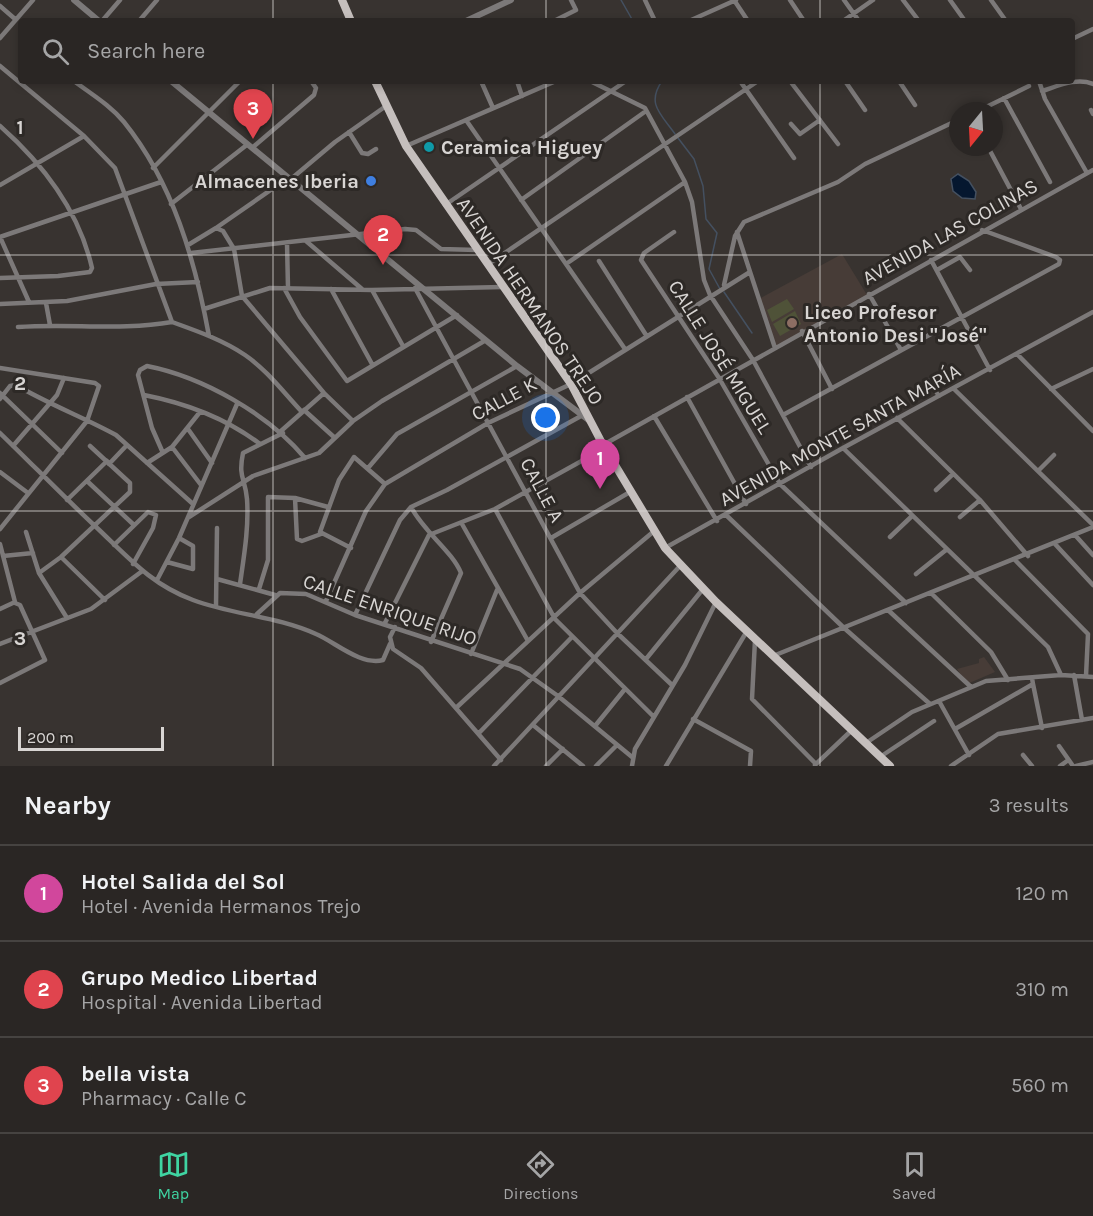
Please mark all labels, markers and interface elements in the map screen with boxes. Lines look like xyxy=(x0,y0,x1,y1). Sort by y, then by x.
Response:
search box xyxy=(18,18,1075,84)
icon: search xyxy=(39,35,72,68)
text: Search here xyxy=(87,38,205,64)
pin: 3 xyxy=(234,90,272,139)
north arrow xyxy=(949,102,1003,156)
text: 1 xyxy=(16,116,24,139)
place label: Ceramica Higuey xyxy=(441,136,602,159)
marker: Ceramica Higuey xyxy=(422,140,436,154)
place label: Almacenes Iberia xyxy=(195,170,359,193)
marker: Almacenes Iberia xyxy=(364,174,378,188)
street label: AVENIDA LAS COLINAS xyxy=(858,174,1042,290)
street label: AVENIDA HERMANOS TREJO xyxy=(452,193,608,409)
pin: 2 xyxy=(364,216,403,265)
street label: CALLE JOSÉ MIGUEL xyxy=(663,276,778,439)
place label: Liceo Profesor Antonio Desi "José" xyxy=(804,301,987,347)
marker: Liceo Profesor Antonio Desi "José" xyxy=(785,316,799,330)
street label: AVENIDA MONTE SANTA MARÍA xyxy=(715,358,965,511)
text: 2 xyxy=(14,372,26,395)
street label: CALLE K xyxy=(467,372,541,426)
your location xyxy=(531,403,560,432)
pin: 1 xyxy=(580,440,620,489)
street label: CALLE A xyxy=(515,454,569,526)
street label: CALLE ENRIQUE RIJO xyxy=(300,569,480,651)
text: 3 xyxy=(14,627,26,650)
scale bar xyxy=(18,724,164,752)
text: 200 m xyxy=(27,728,74,747)
text: Nearby xyxy=(24,790,111,821)
text: 3 results xyxy=(989,794,1069,817)
text: Hotel Salida del Sol xyxy=(81,869,285,895)
text: 1 xyxy=(40,882,47,905)
text: 120 m xyxy=(1015,882,1069,905)
text: Hotel · Avenida Hermanos Trejo xyxy=(81,895,361,918)
text: Grupo Medico Libertad xyxy=(81,965,318,991)
text: 2 xyxy=(37,978,50,1001)
text: 310 m xyxy=(1015,978,1069,1001)
text: Hospital · Avenida Libertad xyxy=(81,991,323,1014)
text: bella vista xyxy=(81,1061,190,1087)
text: 3 xyxy=(37,1074,50,1097)
text: 560 m xyxy=(1011,1074,1069,1097)
text: Pharmacy · Calle C xyxy=(81,1087,247,1110)
tab: Map xyxy=(157,1148,190,1203)
tab: Directions xyxy=(503,1148,578,1203)
tab: Saved xyxy=(892,1148,936,1203)

